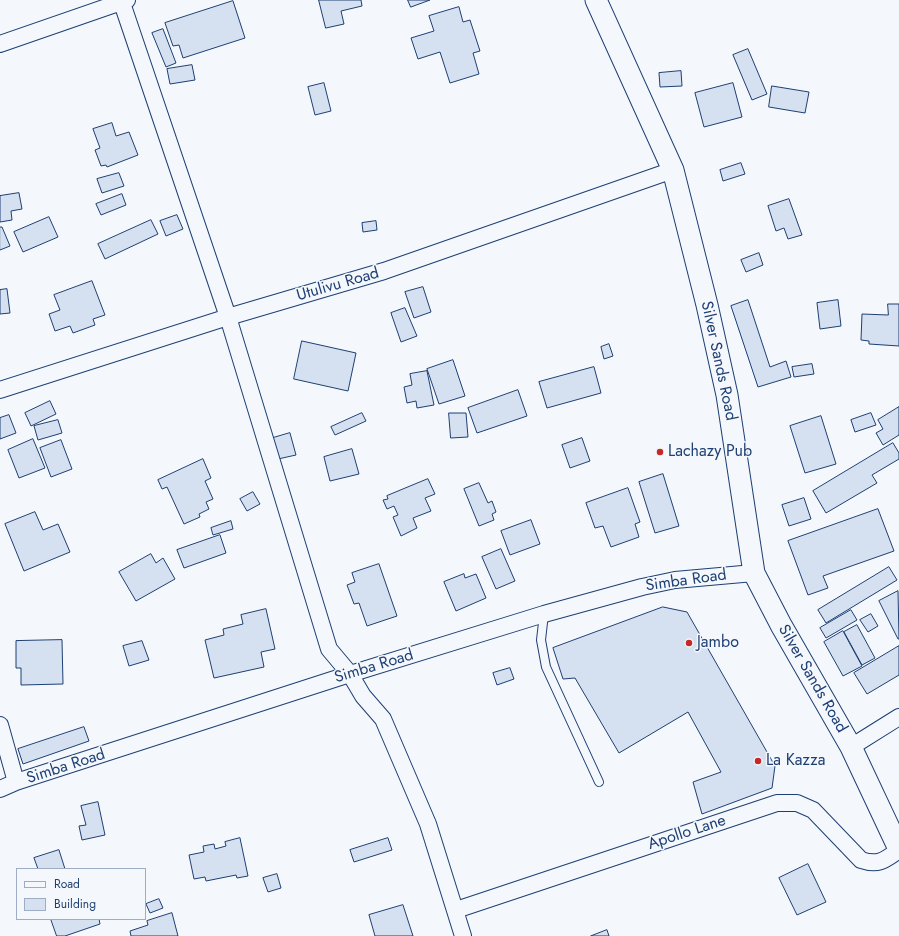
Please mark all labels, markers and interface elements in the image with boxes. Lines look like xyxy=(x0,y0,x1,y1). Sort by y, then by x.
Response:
street label: Utulivu Road xyxy=(295,264,381,306)
street label: Silver Sands Road xyxy=(696,299,740,423)
place label: Lachazy Pub xyxy=(668,442,752,462)
marker: Lachazy Pub xyxy=(655,447,665,457)
street label: Simba Road xyxy=(644,566,728,596)
street label: Silver Sands Road xyxy=(773,622,851,736)
place label: Jambo xyxy=(697,633,739,653)
marker: Jambo xyxy=(684,638,694,648)
street label: Simba Road xyxy=(332,646,416,688)
street label: Simba Road xyxy=(24,745,108,789)
place label: La Kazza xyxy=(766,751,825,771)
marker: La Kazza xyxy=(753,756,763,766)
street label: Apollo Lane xyxy=(646,811,728,855)
legend xyxy=(16,868,146,920)
text: Road xyxy=(54,875,80,893)
text: Building xyxy=(54,895,96,913)

